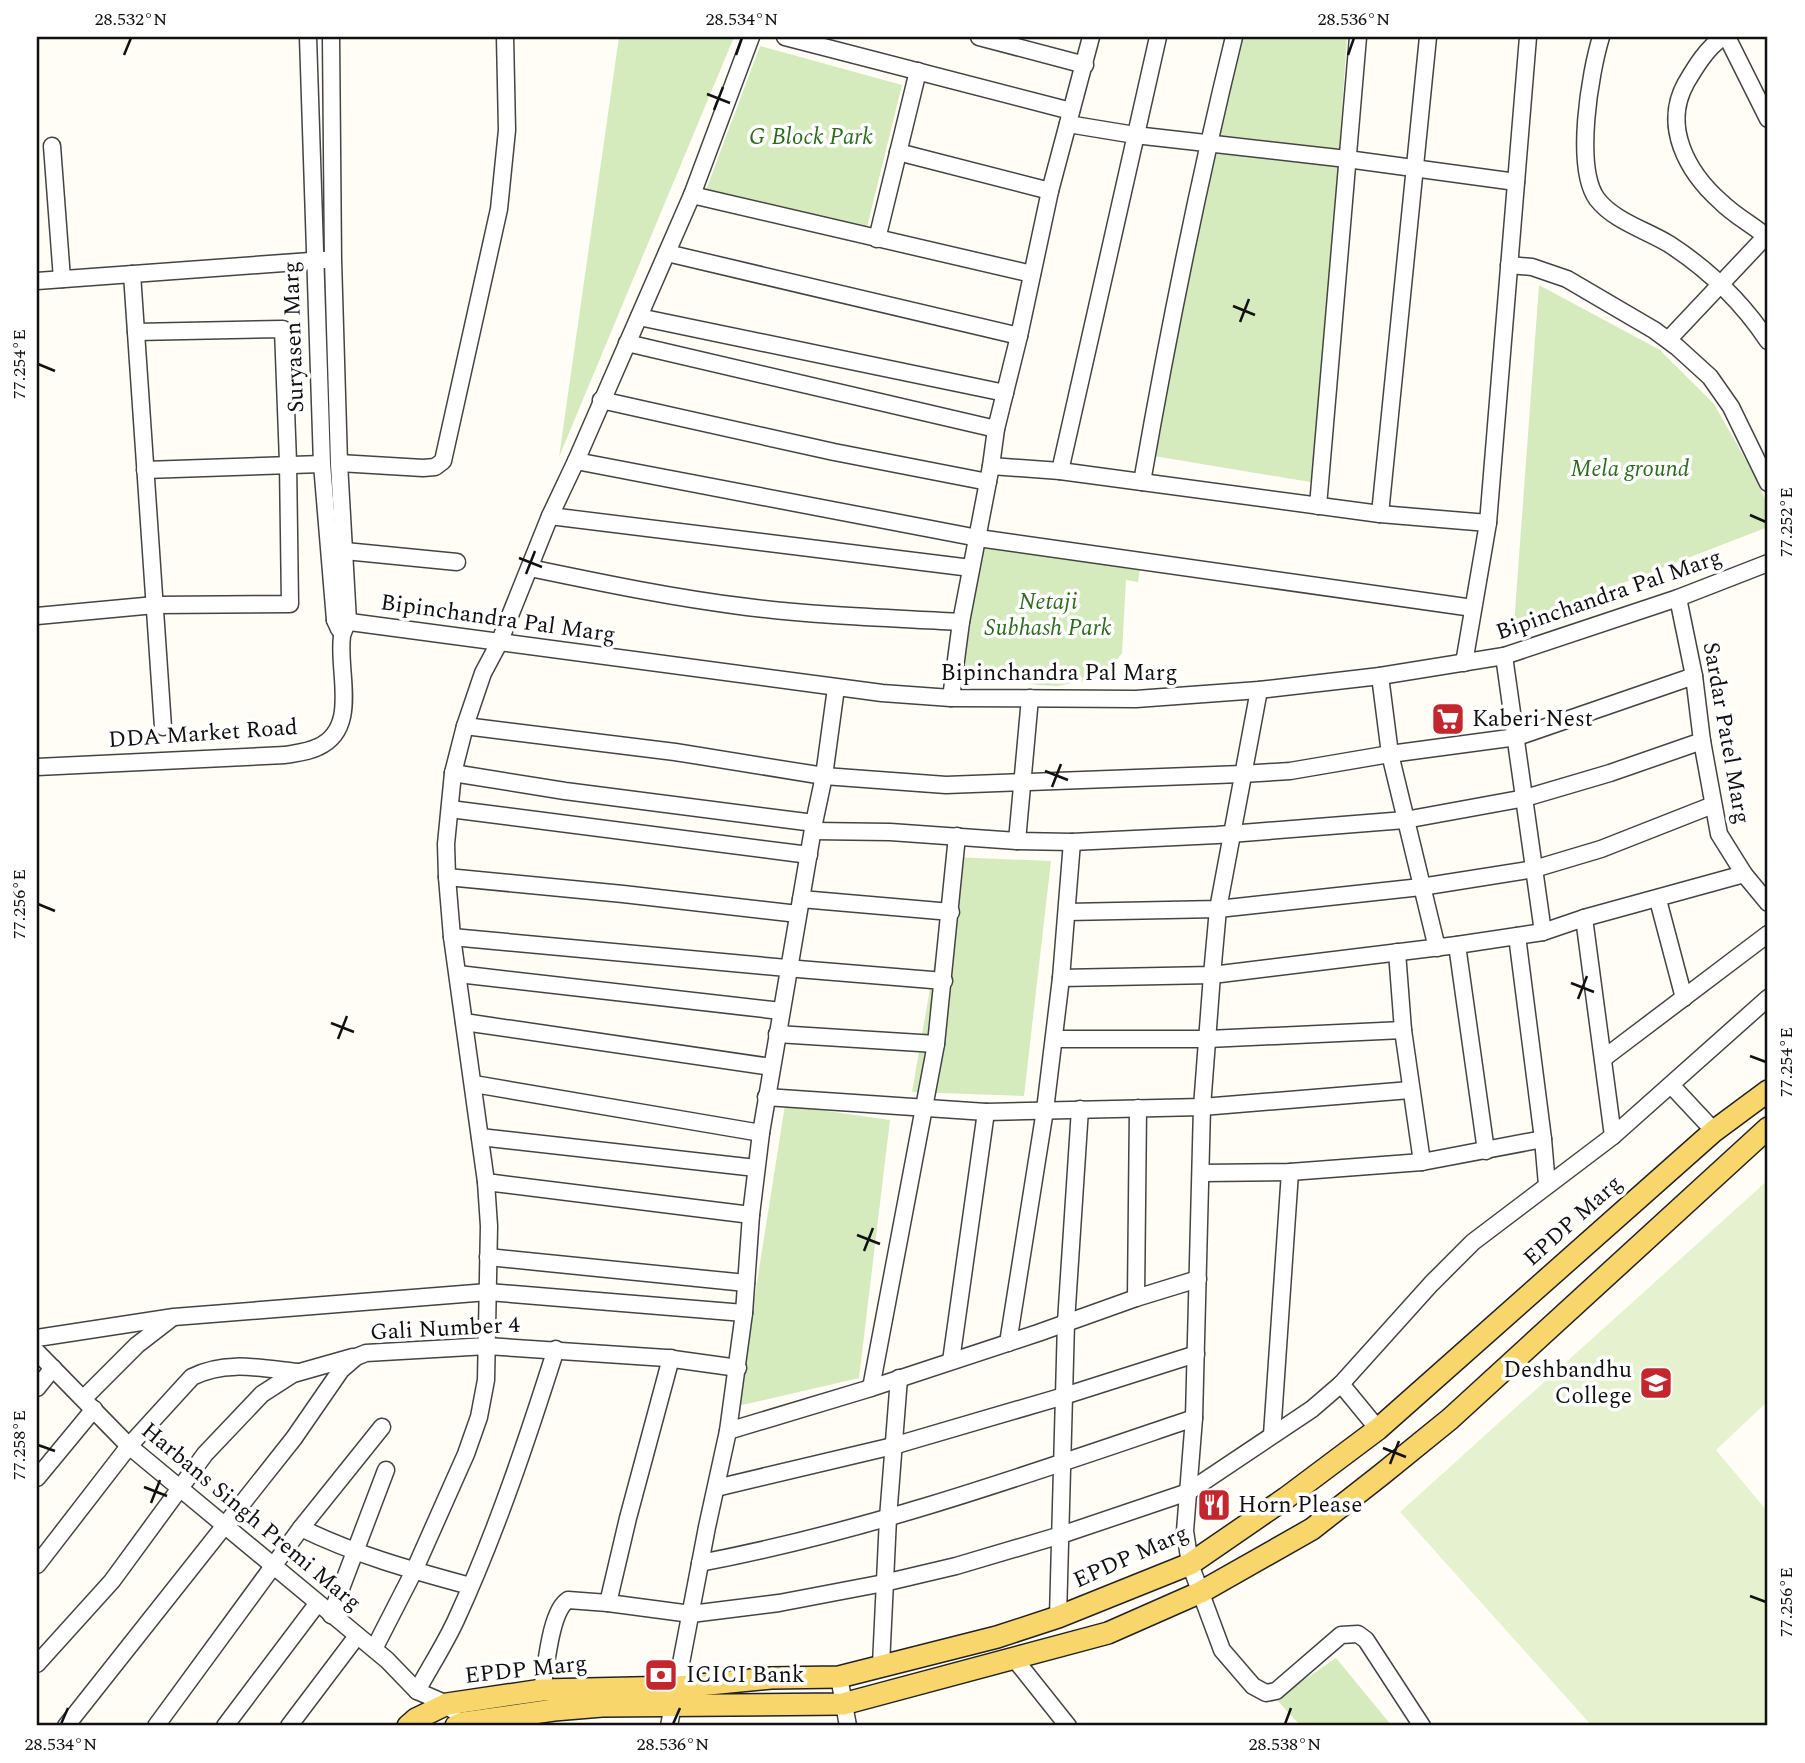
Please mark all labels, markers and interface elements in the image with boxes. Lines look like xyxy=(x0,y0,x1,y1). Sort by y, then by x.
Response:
text: 28.532°N xyxy=(95,6,167,33)
text: 28.534°N xyxy=(706,6,778,33)
text: 28.536°N xyxy=(1318,6,1390,33)
park label: G Block Park xyxy=(749,120,873,155)
street label: Suryasen Marg xyxy=(274,261,314,413)
text: 77.254°E xyxy=(6,329,33,399)
park label: Mela ground xyxy=(1571,452,1690,487)
text: 77.252°E xyxy=(1773,487,1800,557)
street label: Bipinchandra Pal Marg xyxy=(1491,540,1727,650)
street label: Bipinchandra Pal Marg xyxy=(378,585,618,653)
park label: Netaji Subhash Park xyxy=(985,585,1112,646)
street label: Sardar Patel Marg xyxy=(1693,639,1759,827)
street label: Bipinchandra Pal Marg xyxy=(941,656,1177,691)
supermarket icon: Kaberi Nest xyxy=(1429,700,1467,738)
place label: Kaberi Nest xyxy=(1472,702,1593,737)
street label: DDA Market Road xyxy=(107,710,299,758)
text: 77.256°E xyxy=(6,869,33,939)
text: 77.254°E xyxy=(1773,1027,1800,1097)
street label: EPDP Marg xyxy=(1516,1167,1630,1275)
street label: Gali Number 4 xyxy=(369,1308,521,1350)
place label: Deshbandhu College xyxy=(1503,1353,1632,1414)
school or university icon: Deshbandhu College xyxy=(1637,1364,1675,1402)
text: 77.258°E xyxy=(6,1410,33,1480)
street label: Harbans Singh Premi Marg xyxy=(133,1414,369,1620)
restaurant icon: Horn Please xyxy=(1195,1486,1233,1524)
place label: Horn Please xyxy=(1238,1488,1362,1523)
street label: EPDP Marg xyxy=(1068,1516,1194,1598)
text: 77.256°E xyxy=(1773,1567,1800,1637)
street label: EPDP Marg xyxy=(463,1646,589,1694)
bank icon: ICICI Bank xyxy=(642,1656,680,1694)
place label: ICICI Bank xyxy=(686,1658,805,1693)
text: 28.534°N xyxy=(25,1731,97,1758)
text: 28.536°N xyxy=(637,1731,709,1758)
text: 28.538°N xyxy=(1249,1731,1321,1758)

